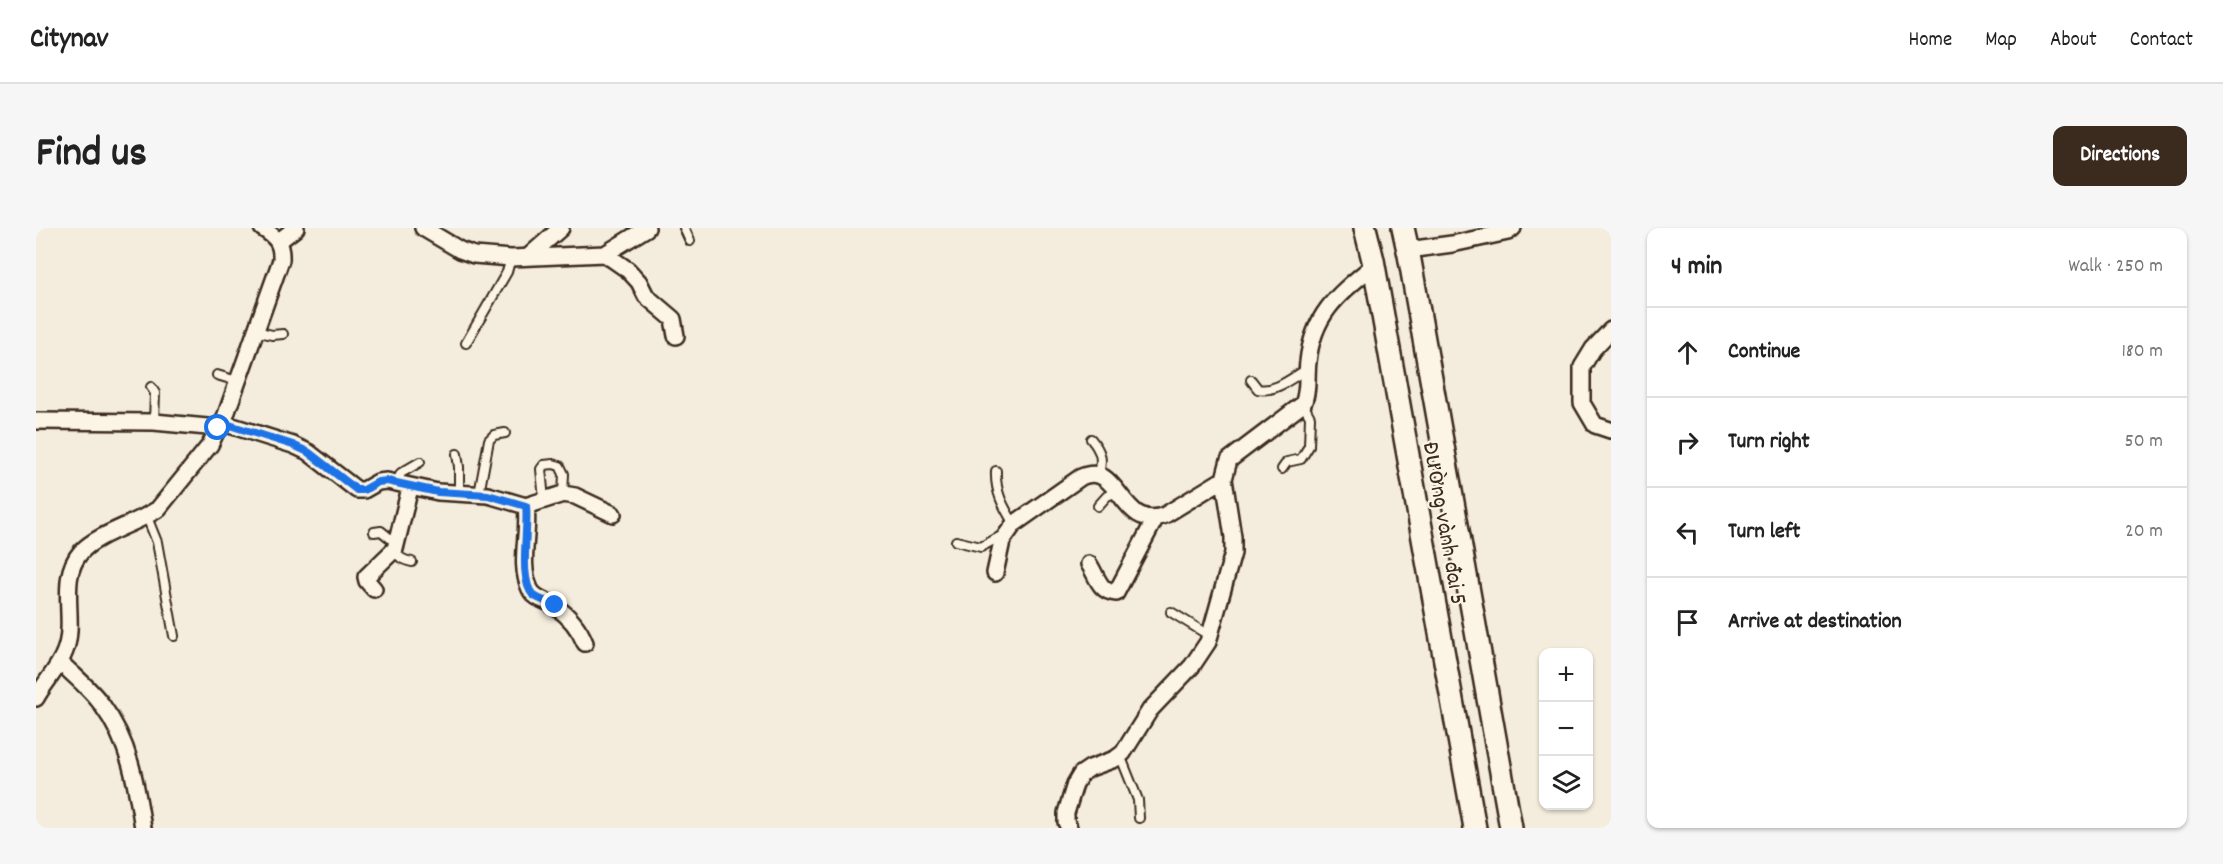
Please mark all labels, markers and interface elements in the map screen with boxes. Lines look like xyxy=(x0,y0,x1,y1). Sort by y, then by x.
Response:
text: Citynav xyxy=(30,21,108,61)
text: Home xyxy=(1908,26,1952,56)
text: Map xyxy=(1985,26,2017,56)
text: About xyxy=(2050,26,2097,56)
text: Contact xyxy=(2130,26,2193,56)
text: Find us xyxy=(36,126,147,186)
button: Directions xyxy=(2053,126,2187,186)
text: 4 min xyxy=(1671,249,1722,286)
text: Walk · 250 m xyxy=(2068,253,2163,281)
icon: ahead xyxy=(1671,336,1704,369)
text: Continue xyxy=(1728,337,1800,368)
text: 180 m xyxy=(2121,338,2163,366)
route start xyxy=(204,414,230,440)
icon: right xyxy=(1671,426,1704,459)
text: Turn right xyxy=(1728,427,1810,458)
text: 50 m xyxy=(2125,428,2163,456)
street label: Đường vành đai 5 xyxy=(1412,439,1474,608)
icon: left xyxy=(1671,516,1704,549)
text: Turn left xyxy=(1728,517,1800,548)
text: 20 m xyxy=(2125,518,2163,546)
route end xyxy=(541,591,567,617)
icon: arrive xyxy=(1671,606,1704,639)
text: Arrive at destination xyxy=(1728,607,1902,638)
map controls xyxy=(1539,648,1593,810)
button: + xyxy=(1539,648,1593,702)
button: − xyxy=(1539,702,1593,756)
button: layers xyxy=(1539,756,1593,810)

